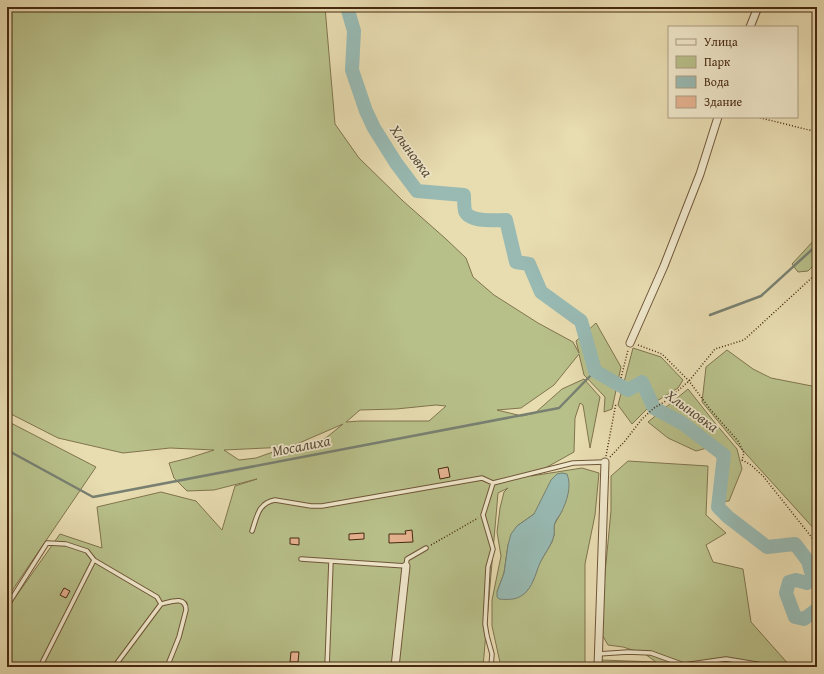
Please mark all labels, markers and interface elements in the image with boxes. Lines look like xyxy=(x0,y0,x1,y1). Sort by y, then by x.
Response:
legend xyxy=(668,26,798,118)
text: Улица xyxy=(704,33,738,50)
text: Парк xyxy=(704,53,731,70)
text: Вода xyxy=(704,73,729,90)
text: Здание xyxy=(704,93,743,110)
water label: Хлыновка xyxy=(385,119,438,181)
water label: Хлыновка xyxy=(661,384,723,437)
water label: Мосалиха xyxy=(270,430,332,461)

